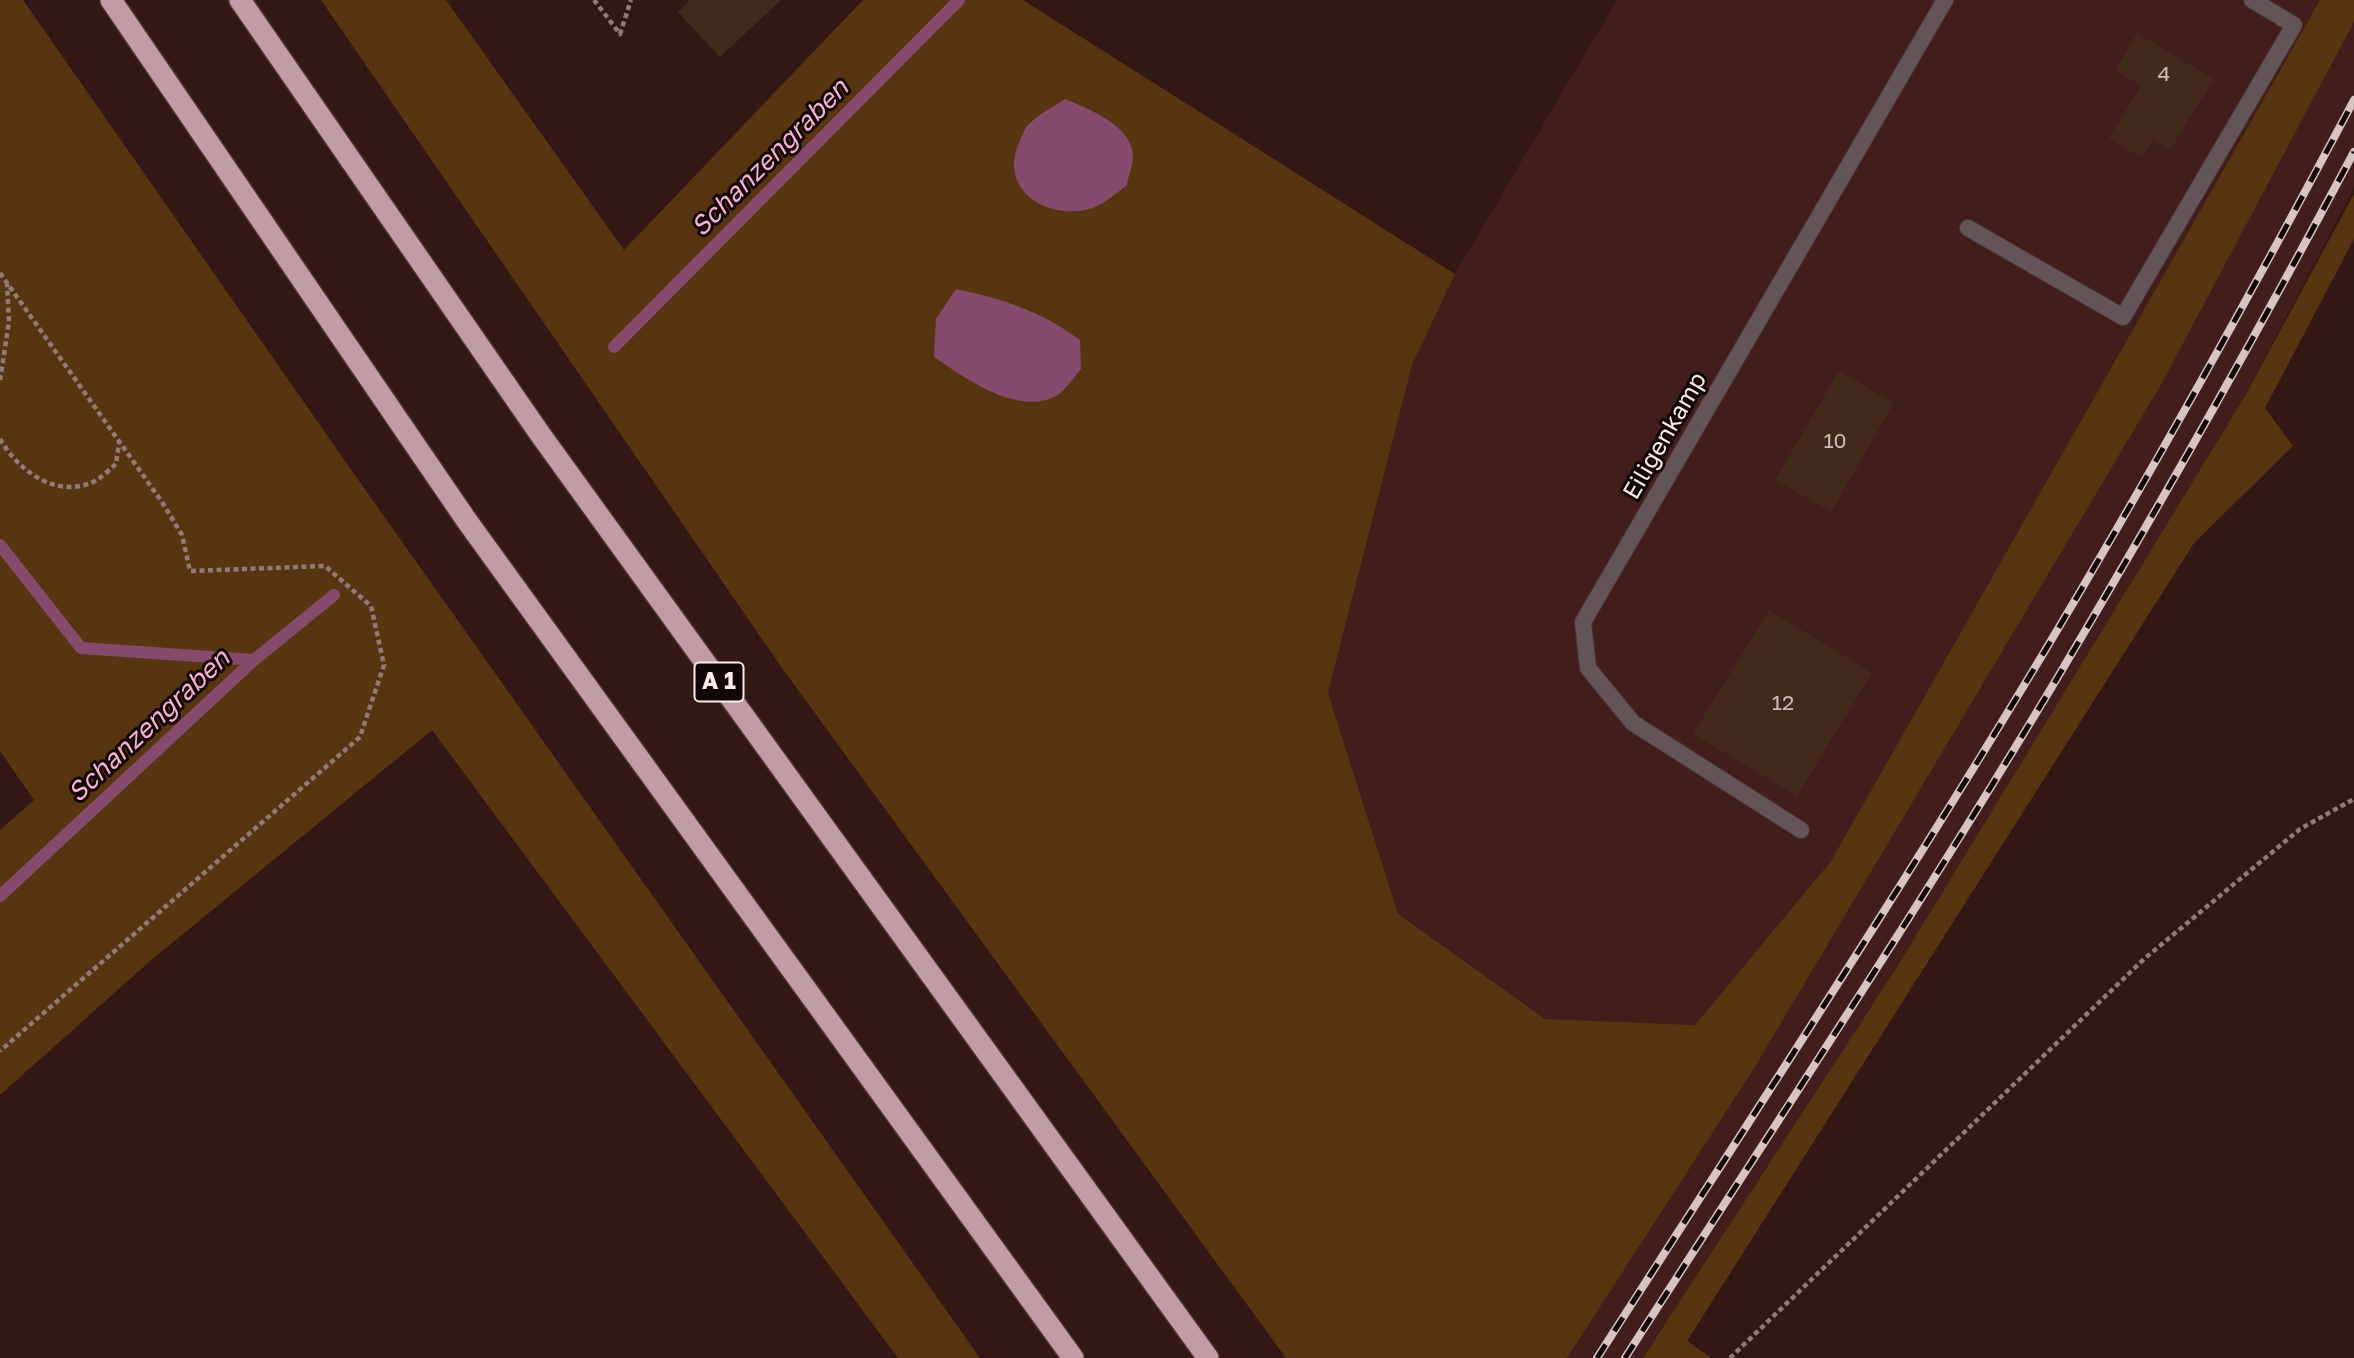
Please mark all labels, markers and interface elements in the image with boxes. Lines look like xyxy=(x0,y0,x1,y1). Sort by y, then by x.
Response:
house number: 4 xyxy=(2158,61,2170,87)
water label: Schanzengraben xyxy=(685,73,855,243)
street label: Eiligenkamp xyxy=(1617,368,1713,504)
house number: 10 xyxy=(1823,428,1847,454)
water label: Schanzengraben xyxy=(62,643,236,809)
road number: A 1 xyxy=(694,662,744,702)
house number: 12 xyxy=(1772,690,1794,716)

